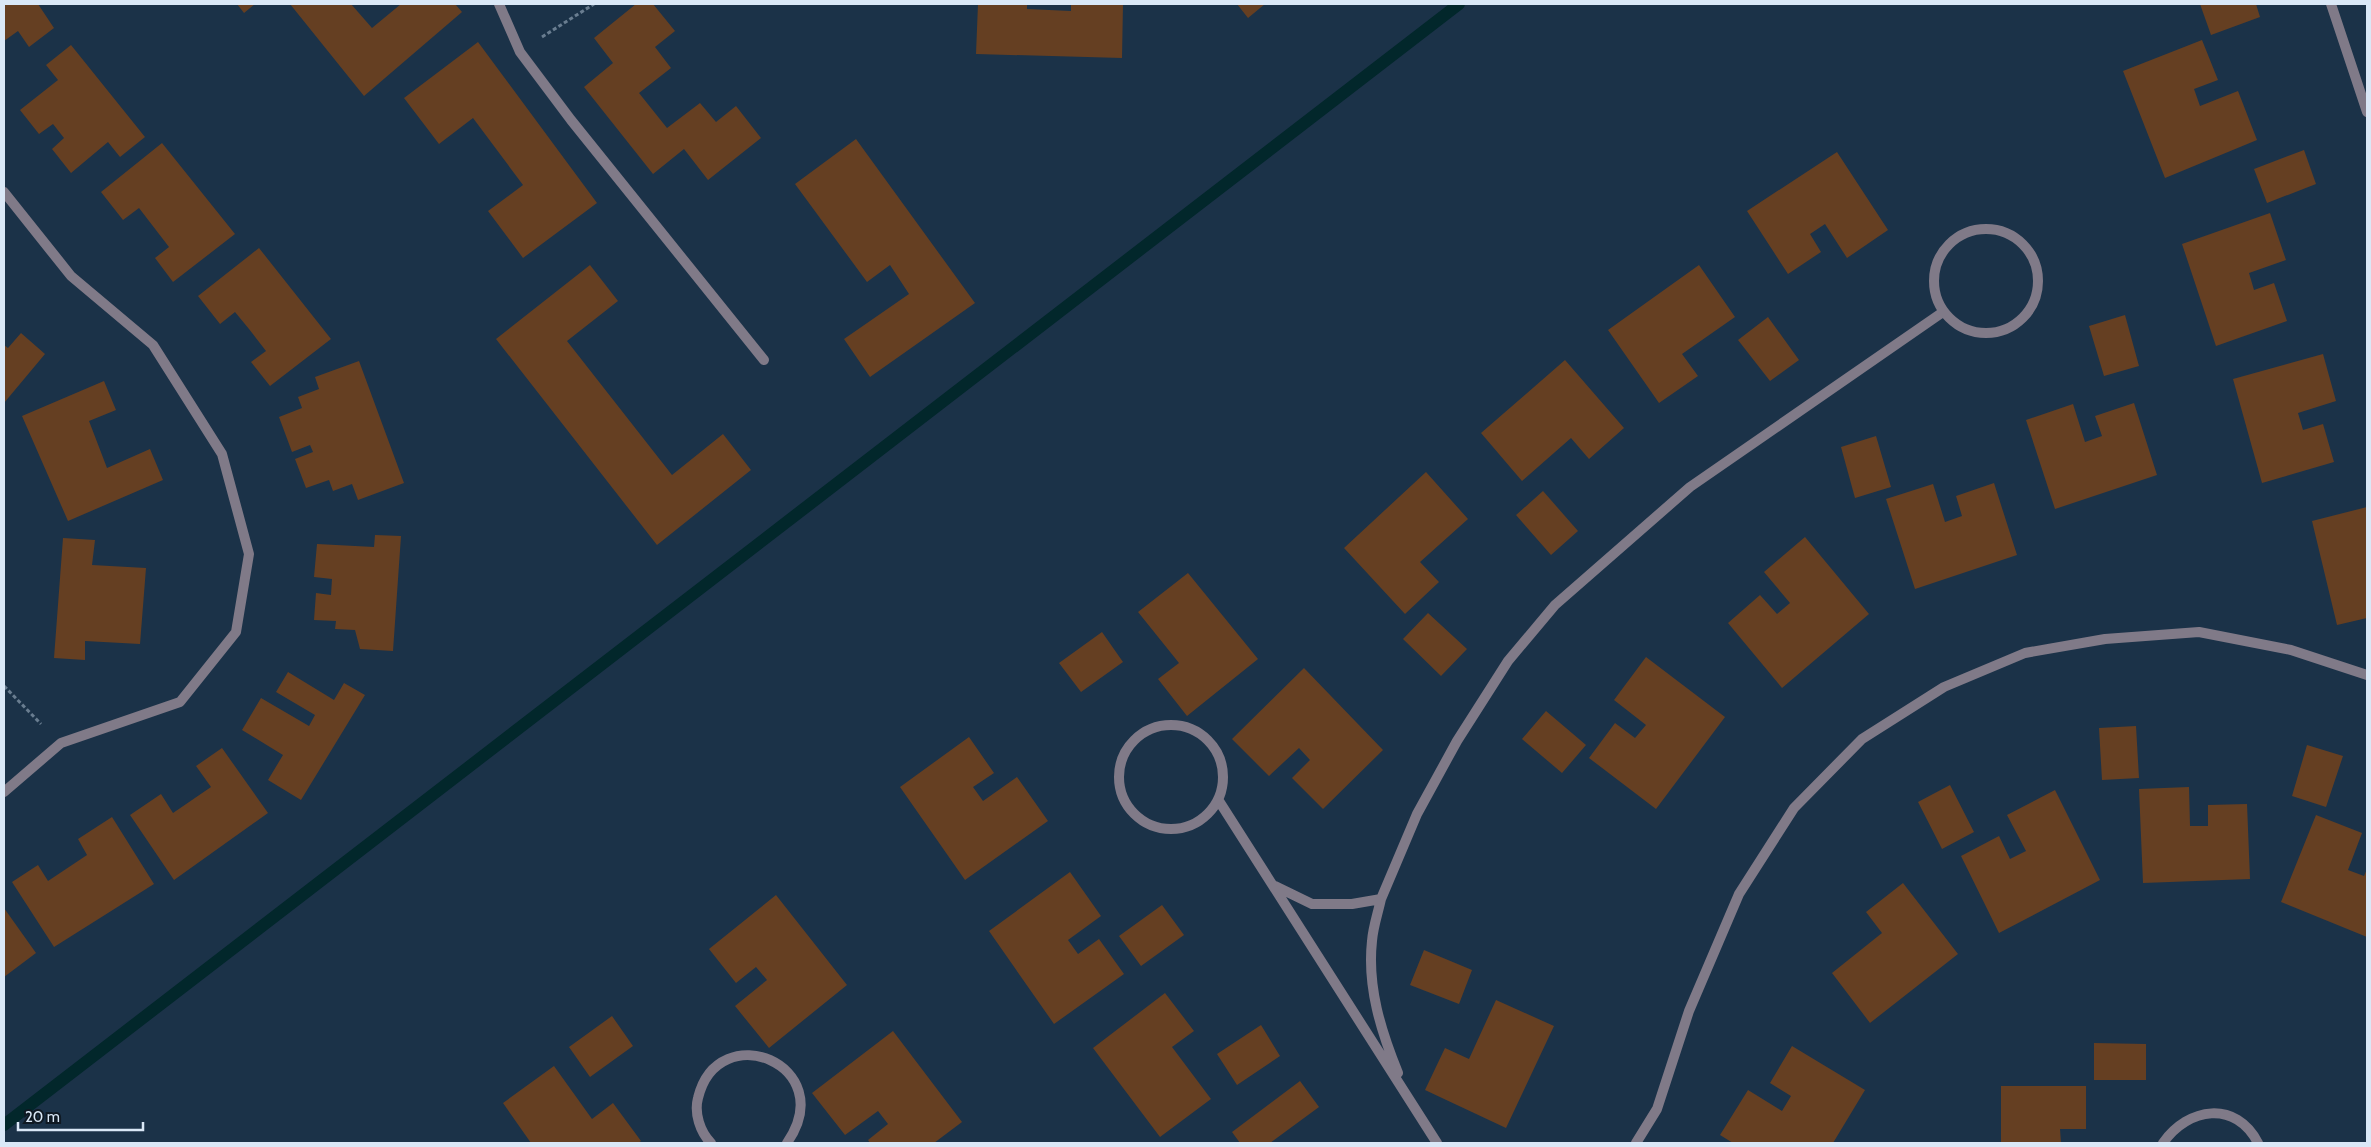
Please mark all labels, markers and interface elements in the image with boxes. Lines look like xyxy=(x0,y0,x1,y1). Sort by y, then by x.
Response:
scale bar xyxy=(18,1100,142,1132)
text: 20 m xyxy=(25,1108,60,1126)

